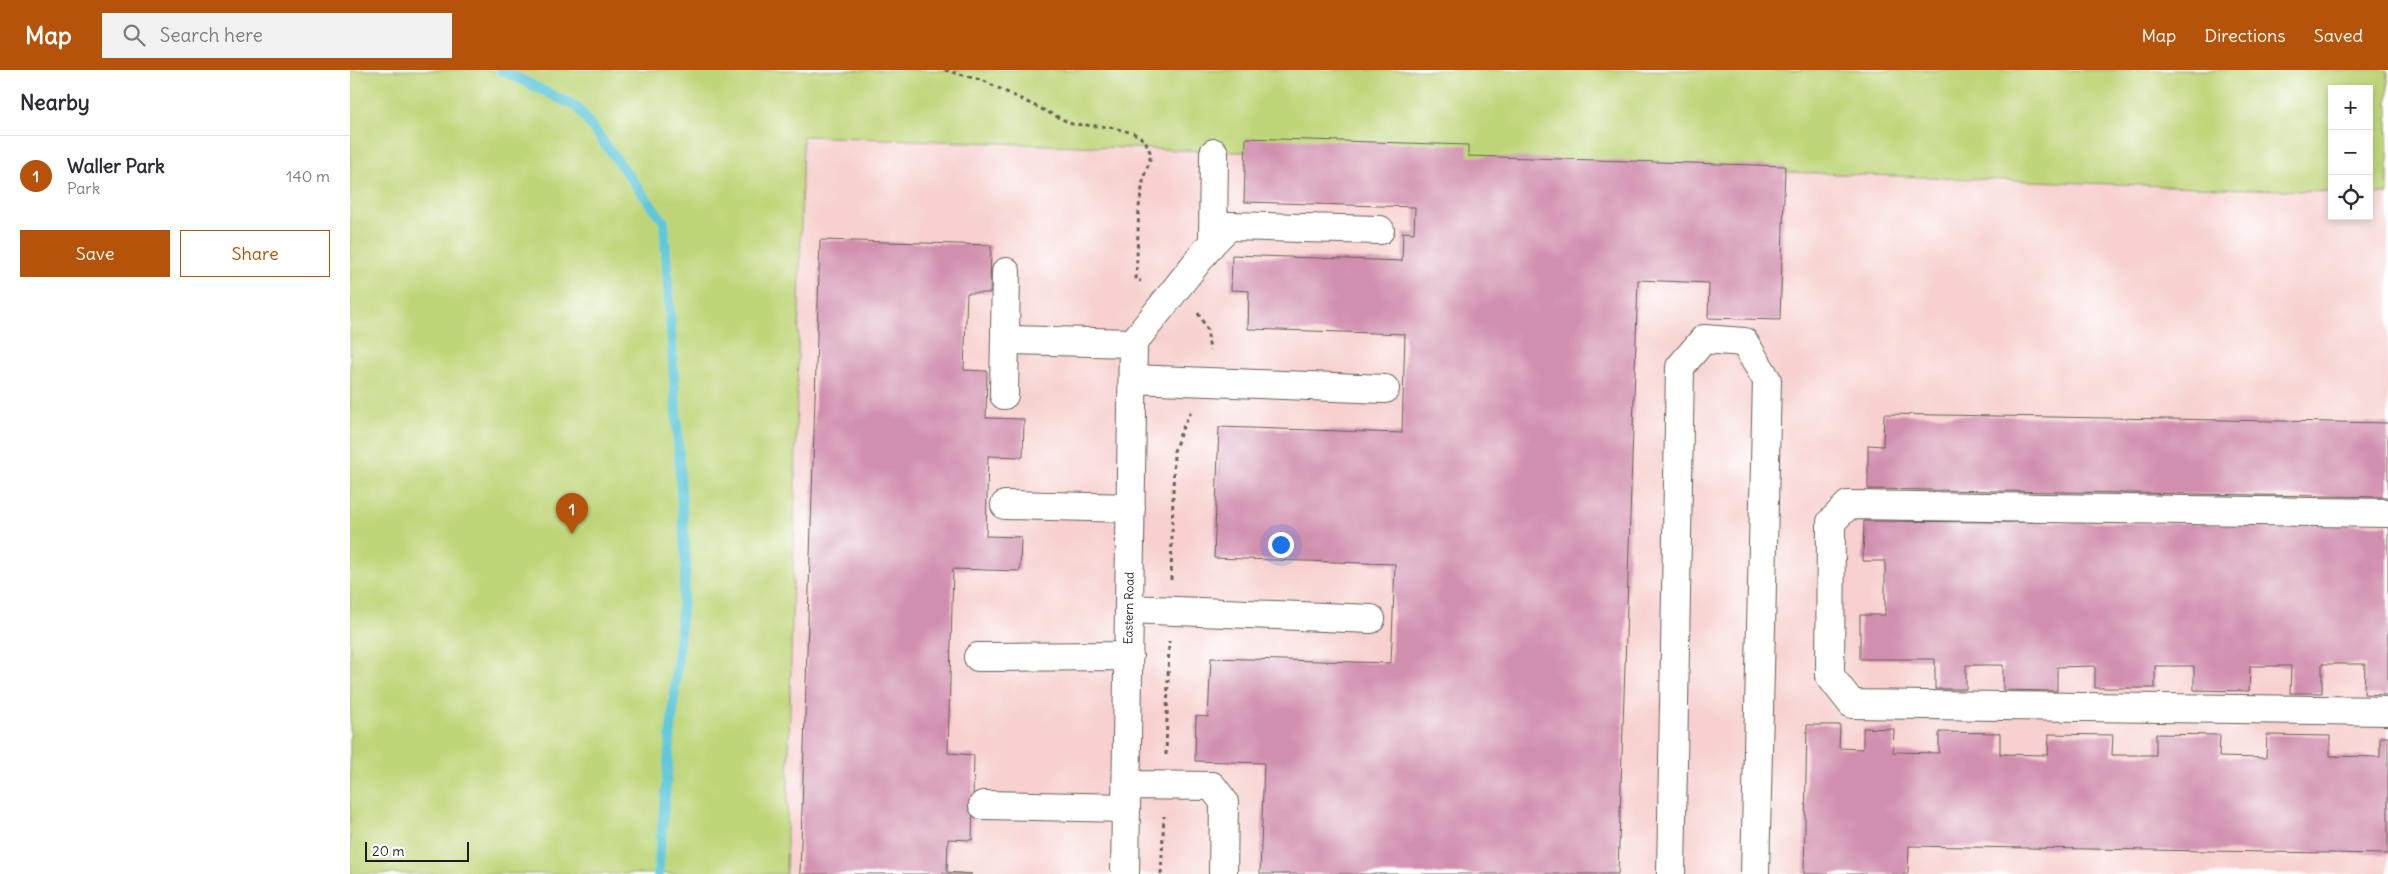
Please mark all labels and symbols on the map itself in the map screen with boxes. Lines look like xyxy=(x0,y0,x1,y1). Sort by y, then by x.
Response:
pin: 1 xyxy=(556,493,588,534)
your location xyxy=(1268,532,1294,558)
street label: Eastern Road xyxy=(1120,572,1137,644)
scale bar xyxy=(365,839,469,862)

